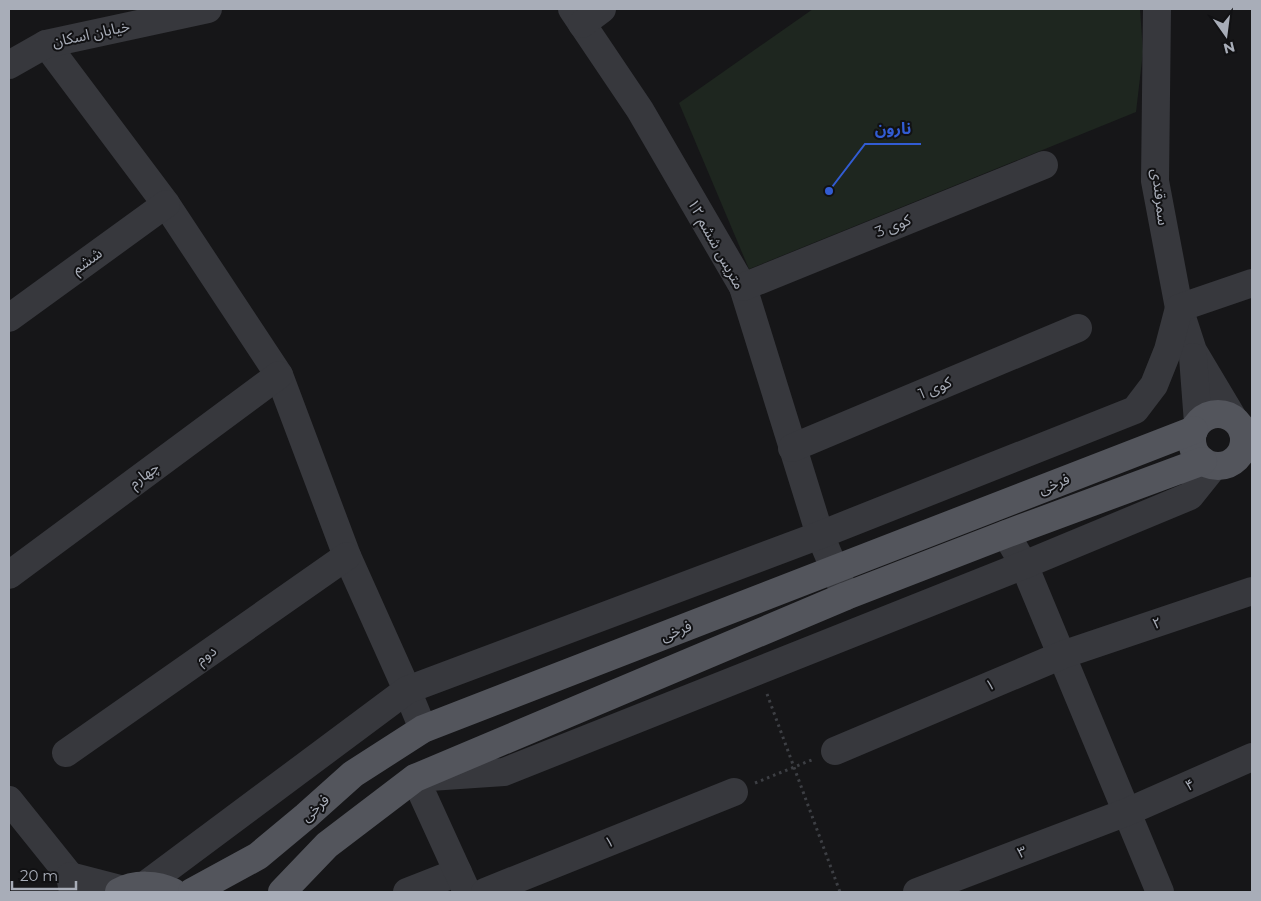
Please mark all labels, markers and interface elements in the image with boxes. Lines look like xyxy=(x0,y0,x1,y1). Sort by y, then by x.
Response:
north arrow xyxy=(1201,10,1251,60)
street label: خیابان اسکان xyxy=(50,16,132,51)
text: N xyxy=(1221,38,1237,58)
callout: نارون xyxy=(865,113,921,144)
text: نارون xyxy=(875,119,911,138)
street label: سمرقندی xyxy=(1148,167,1173,227)
street label: ۱۲ متریس ششم xyxy=(682,195,749,293)
street label: کوی 3 xyxy=(872,209,914,241)
street label: ششم xyxy=(68,243,107,280)
street label: کوی 1 xyxy=(915,372,955,403)
street label: چهارم xyxy=(125,457,164,494)
street label: فرخی xyxy=(1036,469,1072,498)
street label: ۲ xyxy=(1150,612,1164,633)
street label: فرخی xyxy=(658,616,694,645)
street label: دوم xyxy=(192,641,221,670)
street label: ۱ xyxy=(982,674,997,695)
street label: ۴ xyxy=(1182,774,1198,795)
street label: فرخی xyxy=(296,790,333,825)
street label: ۱ xyxy=(601,831,616,852)
street label: ۳ xyxy=(1014,841,1030,862)
scale bar xyxy=(12,858,76,890)
text: 20 m xyxy=(20,866,58,885)

